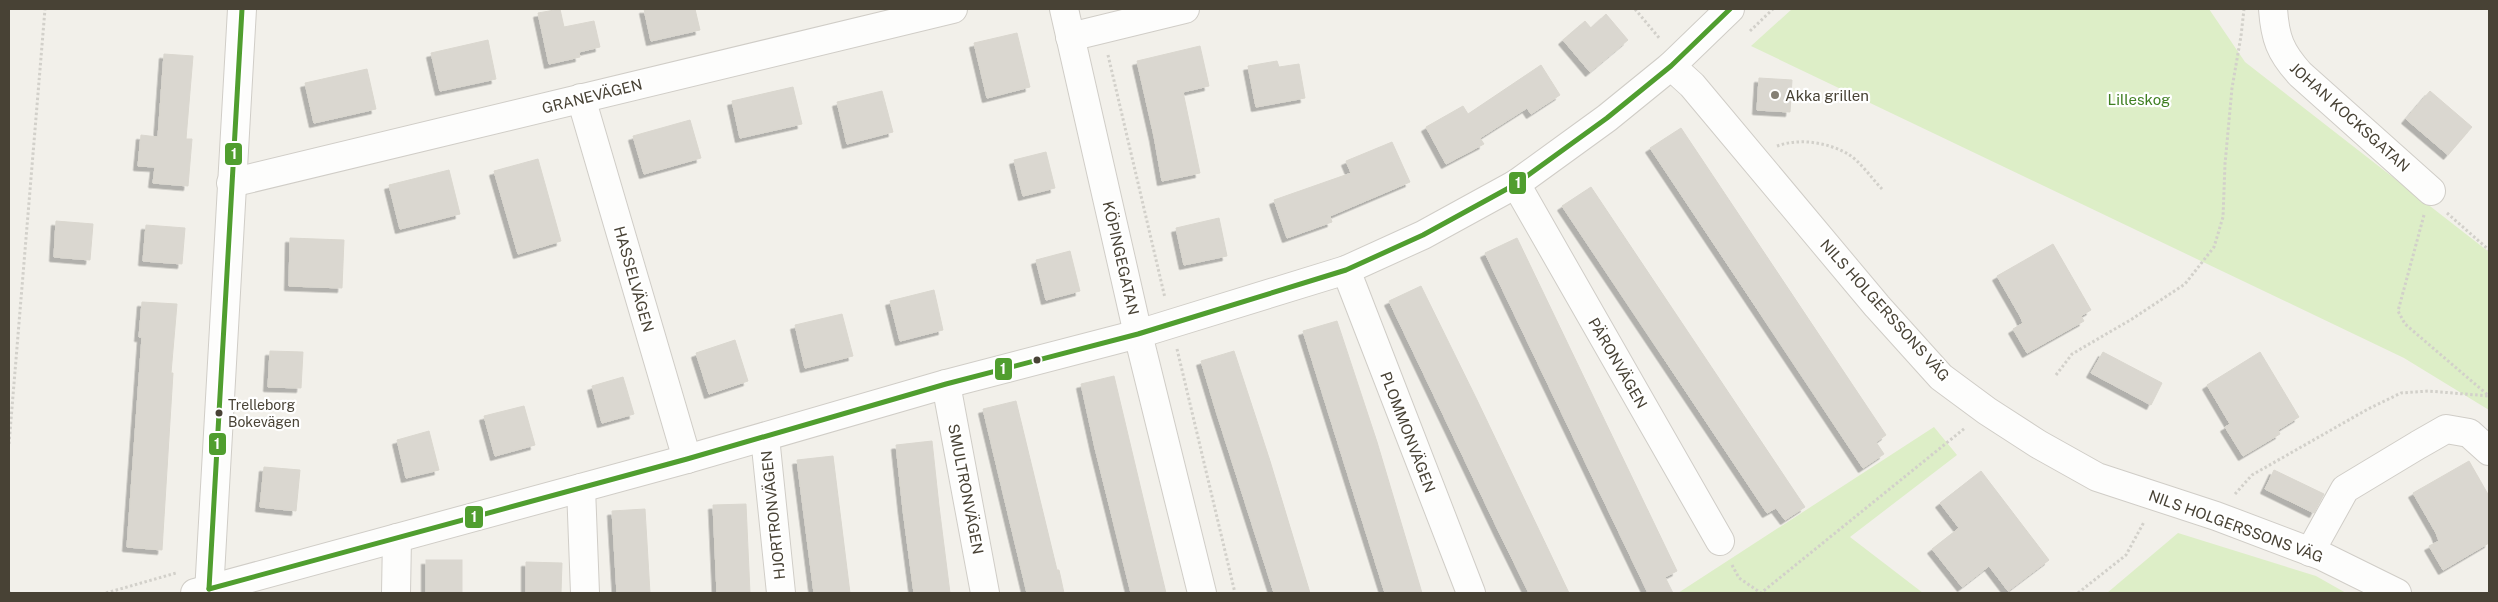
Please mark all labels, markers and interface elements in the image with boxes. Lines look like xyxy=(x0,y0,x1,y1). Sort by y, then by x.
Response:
street label: JOHAN KOCKSGATAN xyxy=(2287,59,2413,175)
street label: GRANEVÄGEN xyxy=(540,74,644,117)
place label: Akka grillen xyxy=(1785,87,1869,104)
marker: Akka grillen xyxy=(1769,89,1781,101)
park label: Lilleskog xyxy=(2108,91,2170,108)
line badge: 1 xyxy=(224,142,243,166)
text: 1 xyxy=(231,146,237,162)
line badge: 1 xyxy=(1508,171,1527,195)
text: 1 xyxy=(1515,175,1521,191)
street label: KÖPINGEGATAN xyxy=(1100,199,1143,317)
street label: HASSELVÄGEN xyxy=(611,224,658,334)
street label: NILS HOLGERSSONS VÄG xyxy=(1817,235,1954,384)
street label: PÄRONVÄGEN xyxy=(1585,314,1652,411)
unlabelled marker xyxy=(1032,355,1042,365)
line badge: 1 xyxy=(994,357,1013,381)
text: 1 xyxy=(1000,361,1006,377)
street label: PLOMMONVÄGEN xyxy=(1377,369,1440,495)
place label: Trelleborg Bokevägen xyxy=(228,397,300,430)
marker: Trelleborg Bokevägen xyxy=(214,408,224,418)
street label: SMULTRONVÄGEN xyxy=(945,422,988,556)
line badge: 1 xyxy=(208,432,227,456)
text: 1 xyxy=(214,436,220,452)
street label: HJORTRONVÄGEN xyxy=(757,450,788,581)
street label: NILS HOLGERSSONS VÄG xyxy=(2146,486,2326,566)
line badge: 1 xyxy=(464,505,484,529)
text: 1 xyxy=(471,509,477,525)

